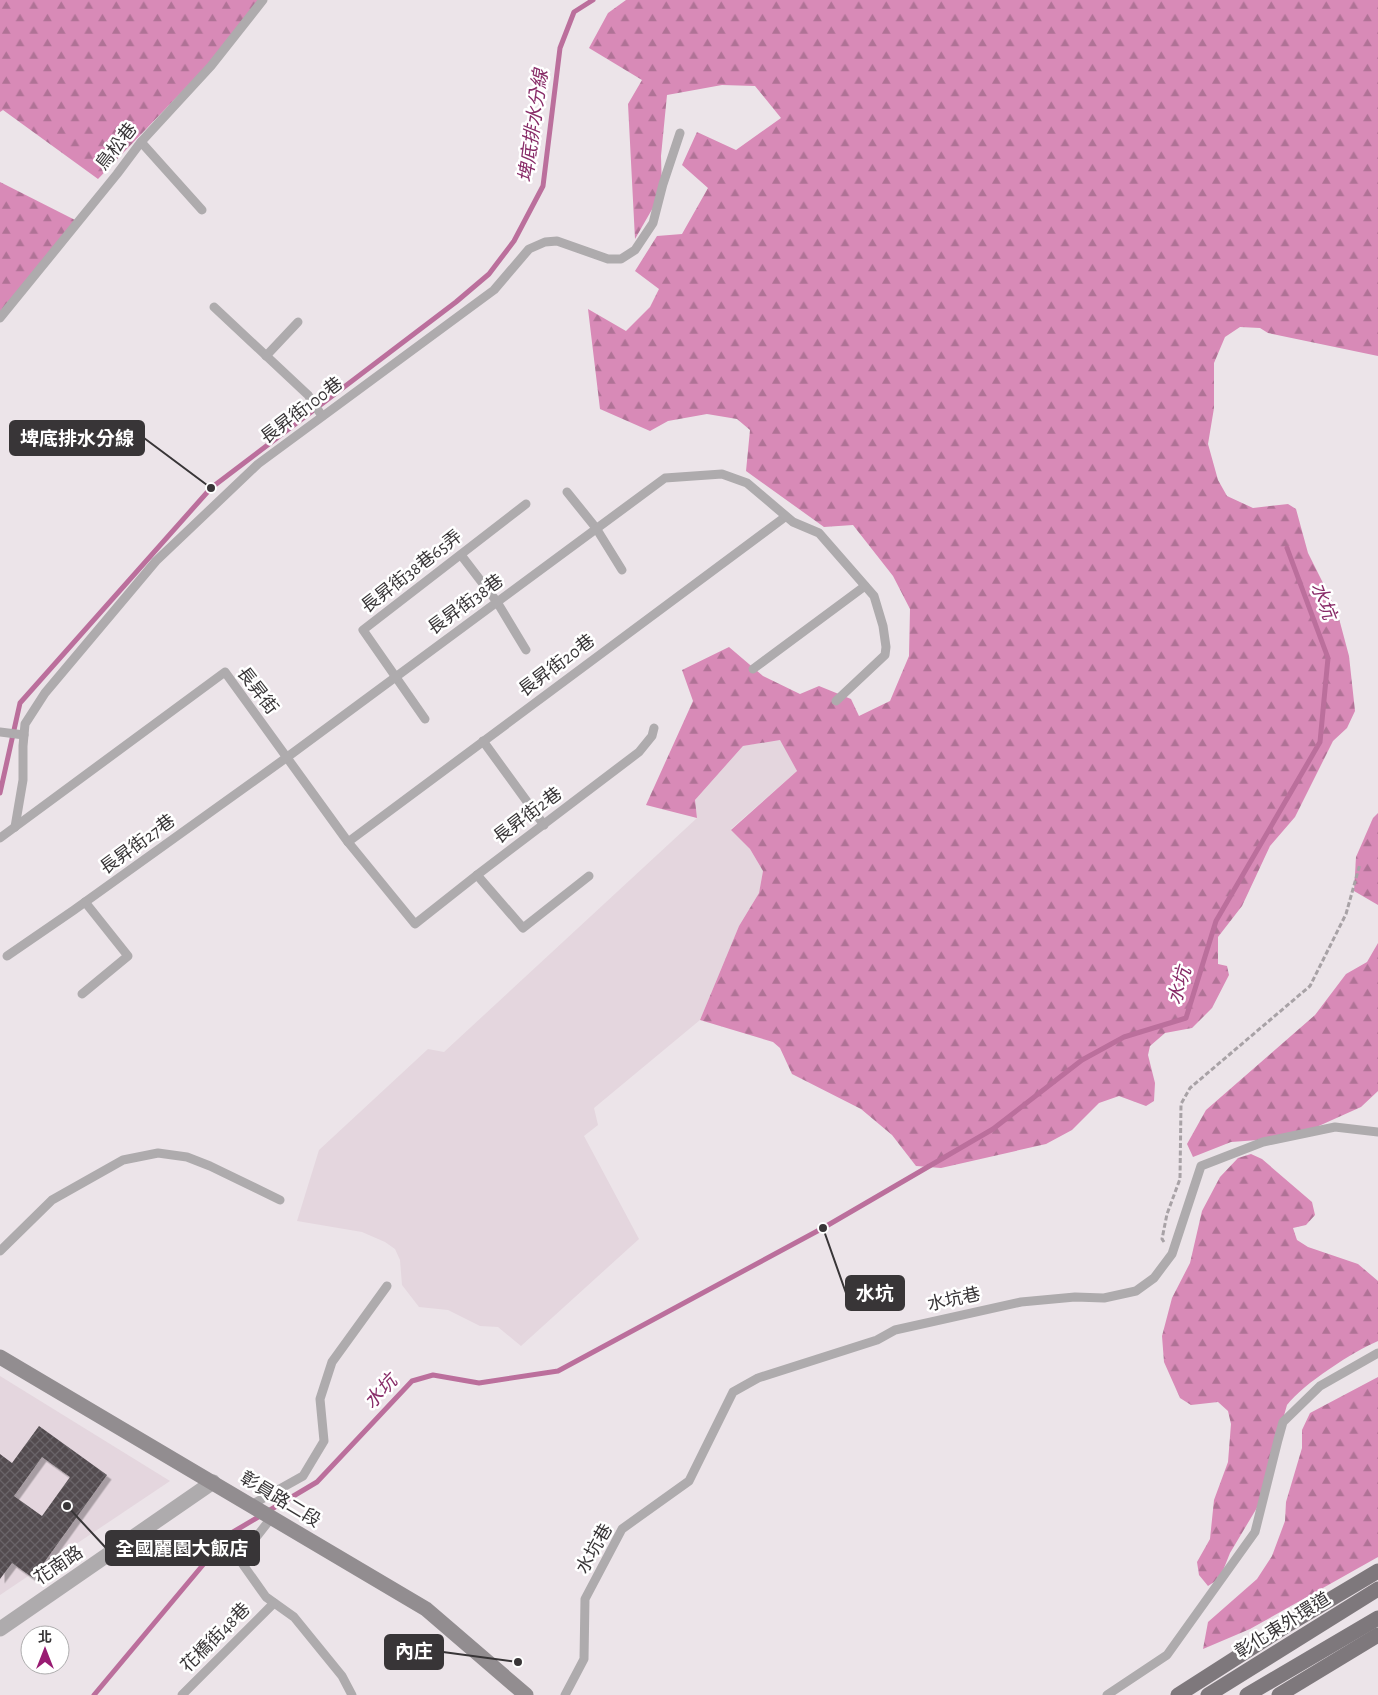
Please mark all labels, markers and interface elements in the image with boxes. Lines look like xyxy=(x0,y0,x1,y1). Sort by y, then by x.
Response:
water label: 埤底排水分線 xyxy=(516,66,552,184)
street label: 鳥松巷 xyxy=(92,119,141,174)
street label: 長昇街100巷 xyxy=(257,373,346,447)
callout: 埤底排水分線 xyxy=(10,421,144,455)
text: 埤底排水分線 xyxy=(20,428,134,449)
street label: 長昇街38巷65弄 xyxy=(357,526,467,618)
street label: 長昇街38巷 xyxy=(424,570,508,640)
water label: 水坑 xyxy=(1307,579,1342,625)
street label: 長昇街20巷 xyxy=(515,630,598,700)
street label: 長昇街 xyxy=(233,663,282,718)
street label: 長昇街2巷 xyxy=(489,783,565,847)
street label: 長昇街27巷 xyxy=(96,810,179,878)
water label: 水坑 xyxy=(1163,962,1196,1007)
callout: 水坑 xyxy=(846,1276,904,1310)
text: 水坑 xyxy=(856,1283,894,1304)
street label: 水坑巷 xyxy=(925,1284,982,1314)
water label: 水坑 xyxy=(360,1368,403,1412)
street label: 彰員路二段 xyxy=(237,1467,324,1531)
street label: 水坑巷 xyxy=(572,1520,616,1577)
callout: 全國麗園大飯店 xyxy=(106,1531,259,1565)
text: 全國麗園大飯店 xyxy=(115,1538,249,1559)
street label: 花南路 xyxy=(30,1542,86,1589)
street label: 彰化東外環道 xyxy=(1231,1588,1334,1662)
street label: 花橋街48巷 xyxy=(177,1599,254,1676)
north arrow xyxy=(20,1625,70,1675)
text: 北 xyxy=(38,1630,52,1645)
callout: 內庄 xyxy=(385,1635,443,1669)
text: 內庄 xyxy=(395,1641,433,1662)

